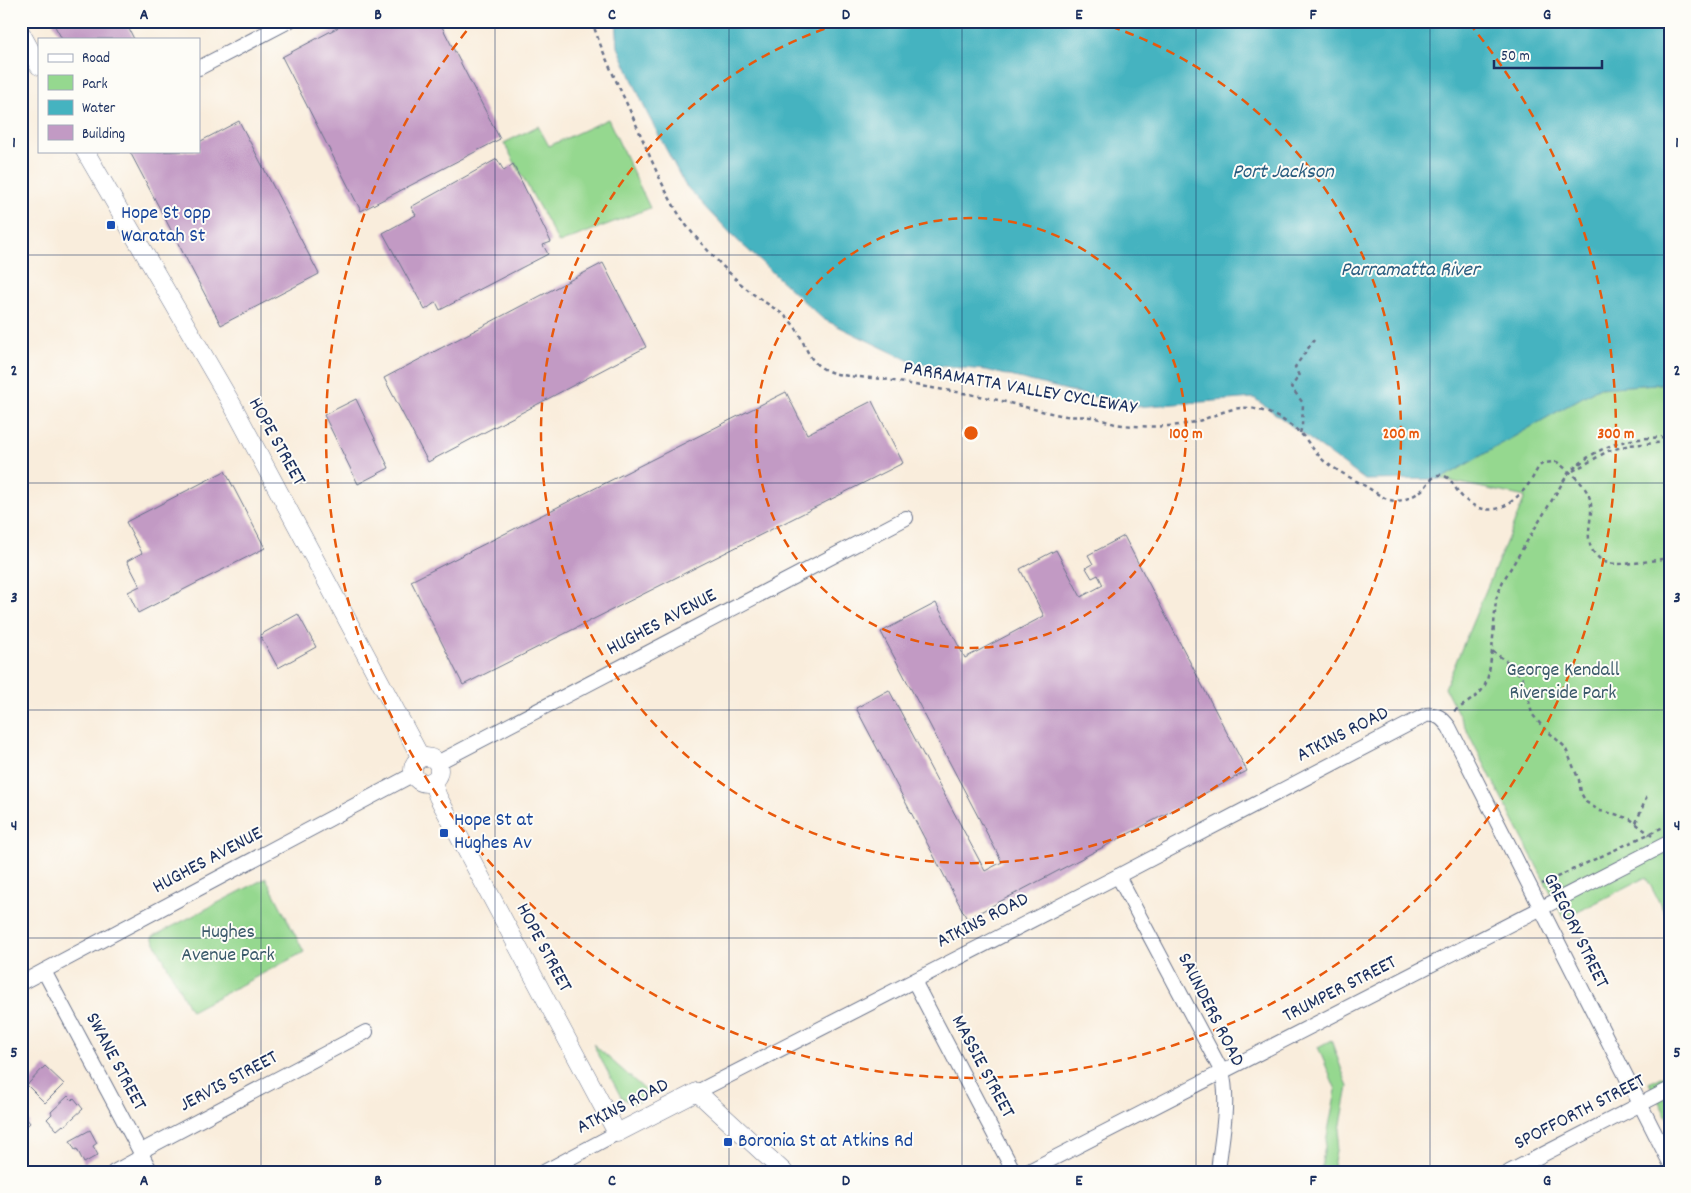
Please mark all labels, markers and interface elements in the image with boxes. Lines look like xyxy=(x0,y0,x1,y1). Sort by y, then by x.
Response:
text: A xyxy=(140,4,149,27)
text: B xyxy=(374,4,382,27)
text: C xyxy=(608,4,616,27)
text: D xyxy=(842,4,851,27)
text: E xyxy=(1075,4,1083,27)
text: F xyxy=(1309,4,1317,27)
text: G xyxy=(1543,4,1551,27)
legend xyxy=(38,38,200,152)
scale bar xyxy=(1494,38,1601,70)
text: 50 m xyxy=(1501,46,1530,68)
text: Road xyxy=(82,48,110,70)
text: Park xyxy=(82,74,108,96)
text: Water xyxy=(82,98,116,120)
text: Building xyxy=(82,124,125,146)
text: 1 xyxy=(12,132,16,155)
text: 1 xyxy=(1675,132,1679,155)
water label: Port Jackson xyxy=(1232,158,1335,188)
place label: Hope St opp Waratah St xyxy=(121,200,211,251)
marker: Hope St opp Waratah St xyxy=(105,219,117,231)
water label: Parramatta River xyxy=(1340,256,1482,286)
street label: PARRAMATTA VALLEY CYCLEWAY xyxy=(901,355,1140,423)
text: 2 xyxy=(11,360,18,383)
text: 2 xyxy=(1674,360,1681,383)
street label: HOPE STREET xyxy=(240,393,312,491)
centre of rings xyxy=(962,424,980,442)
text: 100 m xyxy=(1169,424,1203,446)
text: 200 m xyxy=(1383,424,1419,446)
text: 300 m xyxy=(1598,424,1634,446)
street label: HUGHES AVENUE xyxy=(602,582,722,664)
text: 3 xyxy=(10,587,18,610)
text: 3 xyxy=(1673,587,1681,610)
park label: George Kendall Riverside Park xyxy=(1507,657,1620,708)
street label: ATKINS ROAD xyxy=(1292,700,1394,770)
place label: Hope St at Hughes Av xyxy=(454,807,533,858)
text: 4 xyxy=(11,815,17,838)
text: 4 xyxy=(1674,815,1680,838)
street label: HUGHES AVENUE xyxy=(148,820,268,902)
marker: Hope St at Hughes Av xyxy=(438,827,450,839)
street label: GREGORY STREET xyxy=(1535,869,1615,993)
street label: ATKINS ROAD xyxy=(932,886,1034,956)
street label: HOPE STREET xyxy=(508,899,578,997)
park label: Hughes Avenue Park xyxy=(181,919,275,970)
street label: SAUNDERS ROAD xyxy=(1169,948,1251,1072)
street label: TRUMPER STREET xyxy=(1278,949,1402,1031)
street label: SWANE STREET xyxy=(77,1008,153,1116)
street label: MASSIE STREET xyxy=(943,1011,1021,1123)
text: 5 xyxy=(10,1042,18,1065)
text: 5 xyxy=(1673,1042,1681,1065)
street label: JERVIS STREET xyxy=(175,1044,283,1120)
street label: SPOFFORTH STREET xyxy=(1509,1068,1651,1158)
street label: ATKINS ROAD xyxy=(572,1072,674,1142)
place label: Boronia St at Atkins Rd xyxy=(738,1128,913,1156)
marker: Boronia St at Atkins Rd xyxy=(722,1136,734,1148)
text: A xyxy=(140,1170,149,1193)
text: B xyxy=(374,1170,382,1193)
text: C xyxy=(608,1170,616,1193)
text: D xyxy=(842,1170,851,1193)
text: E xyxy=(1075,1170,1083,1193)
text: F xyxy=(1309,1170,1317,1193)
text: G xyxy=(1543,1170,1551,1193)

